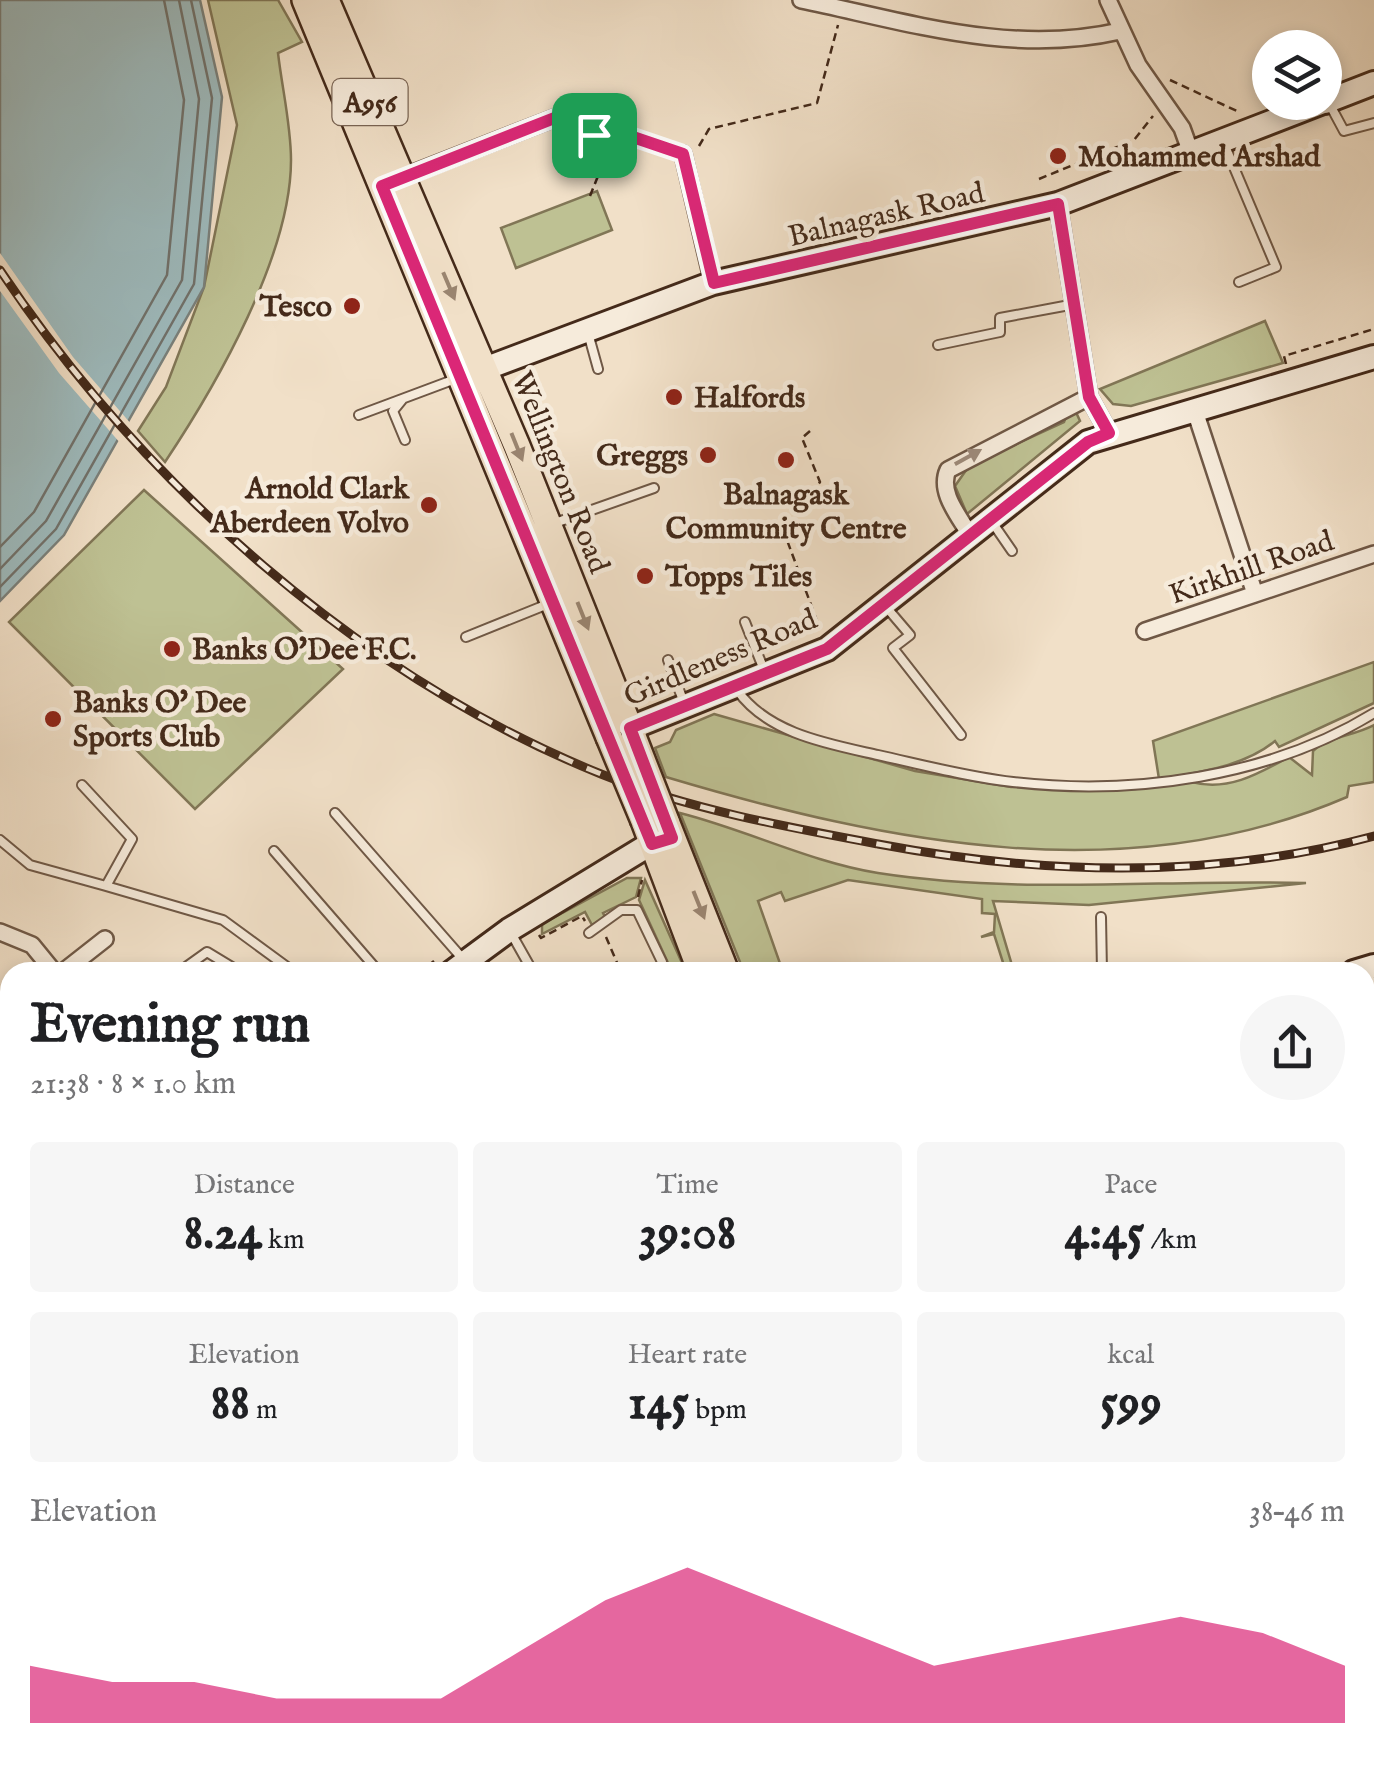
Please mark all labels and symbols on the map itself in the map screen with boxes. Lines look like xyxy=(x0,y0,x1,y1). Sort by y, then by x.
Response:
road number: A956 xyxy=(332,79,408,125)
pin xyxy=(552,93,637,178)
place label: Mohammed Arshad xyxy=(1078,139,1321,177)
marker: Mohammed Arshad xyxy=(1047,145,1069,167)
street label: Balnagask Road xyxy=(785,175,989,257)
one-way arrow xyxy=(441,272,457,301)
place label: Tesco xyxy=(258,289,332,327)
marker: Tesco xyxy=(341,295,363,317)
street label: Wellington Road xyxy=(501,366,617,580)
place label: Halfords xyxy=(694,380,805,418)
marker: Halfords xyxy=(663,386,685,408)
one-way arrow xyxy=(510,432,525,462)
place label: Greggs xyxy=(596,438,688,476)
marker: Greggs xyxy=(697,444,719,466)
marker: Balnagask Community Centre xyxy=(775,449,797,471)
one-way arrow xyxy=(954,449,982,467)
place label: Arnold Clark Aberdeen Volvo xyxy=(210,471,410,543)
place label: Balnagask Community Centre xyxy=(665,477,907,549)
marker: Arnold Clark Aberdeen Volvo xyxy=(418,494,440,516)
street label: Kirkhill Road xyxy=(1164,523,1340,615)
place label: Topps Tiles xyxy=(664,559,812,597)
marker: Topps Tiles xyxy=(634,565,656,587)
one-way arrow xyxy=(576,601,592,631)
street label: Girdleness Road xyxy=(619,601,824,717)
place label: Banks O'Dee F.C. xyxy=(192,632,416,670)
marker: Banks O'Dee F.C. xyxy=(161,638,183,660)
place label: Banks O' Dee Sports Club xyxy=(73,685,246,757)
marker: Banks O' Dee Sports Club xyxy=(42,708,64,730)
one-way arrow xyxy=(692,891,708,921)

